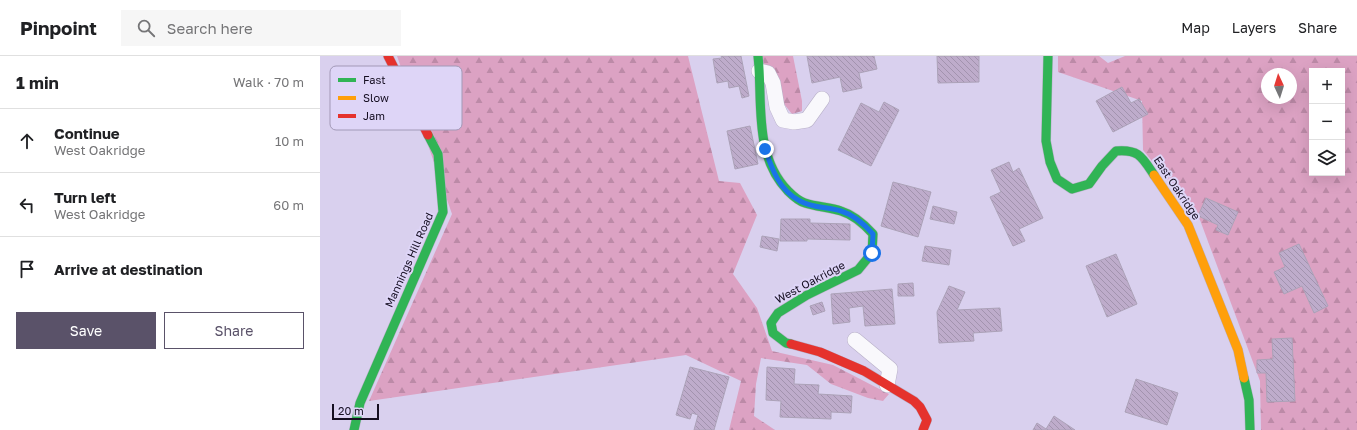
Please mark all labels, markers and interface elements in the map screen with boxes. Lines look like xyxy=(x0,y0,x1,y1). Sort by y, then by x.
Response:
search box xyxy=(121,10,401,46)
text: Pinpoint xyxy=(20,16,97,39)
icon: search xyxy=(135,17,157,39)
text: Search here xyxy=(167,19,253,37)
text: Map xyxy=(1181,19,1210,36)
text: Layers xyxy=(1232,19,1276,36)
text: Share xyxy=(1298,19,1337,36)
legend xyxy=(330,66,462,130)
north arrow xyxy=(1261,68,1297,104)
map controls xyxy=(1309,68,1345,176)
button: + xyxy=(1309,68,1345,104)
text: 1 min xyxy=(16,72,59,93)
text: Fast xyxy=(363,73,386,86)
text: Walk · 70 m xyxy=(233,74,304,90)
text: Slow xyxy=(363,91,389,104)
button: − xyxy=(1309,104,1345,140)
text: Jam xyxy=(363,109,385,122)
text: Continue xyxy=(54,124,120,142)
icon: ahead xyxy=(16,130,38,152)
text: 10 m xyxy=(275,133,304,149)
route end xyxy=(756,140,774,158)
button: layers xyxy=(1309,140,1345,176)
text: West Oakridge xyxy=(54,142,145,158)
street label: East Oakridge xyxy=(1151,154,1203,222)
text: Turn left xyxy=(54,188,116,206)
icon: left xyxy=(16,194,38,216)
text: 60 m xyxy=(273,197,304,213)
text: West Oakridge xyxy=(54,206,145,222)
street label: Mannings Hill Road xyxy=(382,210,435,309)
route start xyxy=(863,244,881,262)
icon: arrive xyxy=(16,258,38,280)
street label: West Oakridge xyxy=(773,258,847,305)
text: Arrive at destination xyxy=(54,260,203,278)
button: Save xyxy=(16,312,156,349)
button: Share xyxy=(164,312,304,349)
scale bar xyxy=(332,402,379,421)
text: 20 m xyxy=(338,404,364,417)

